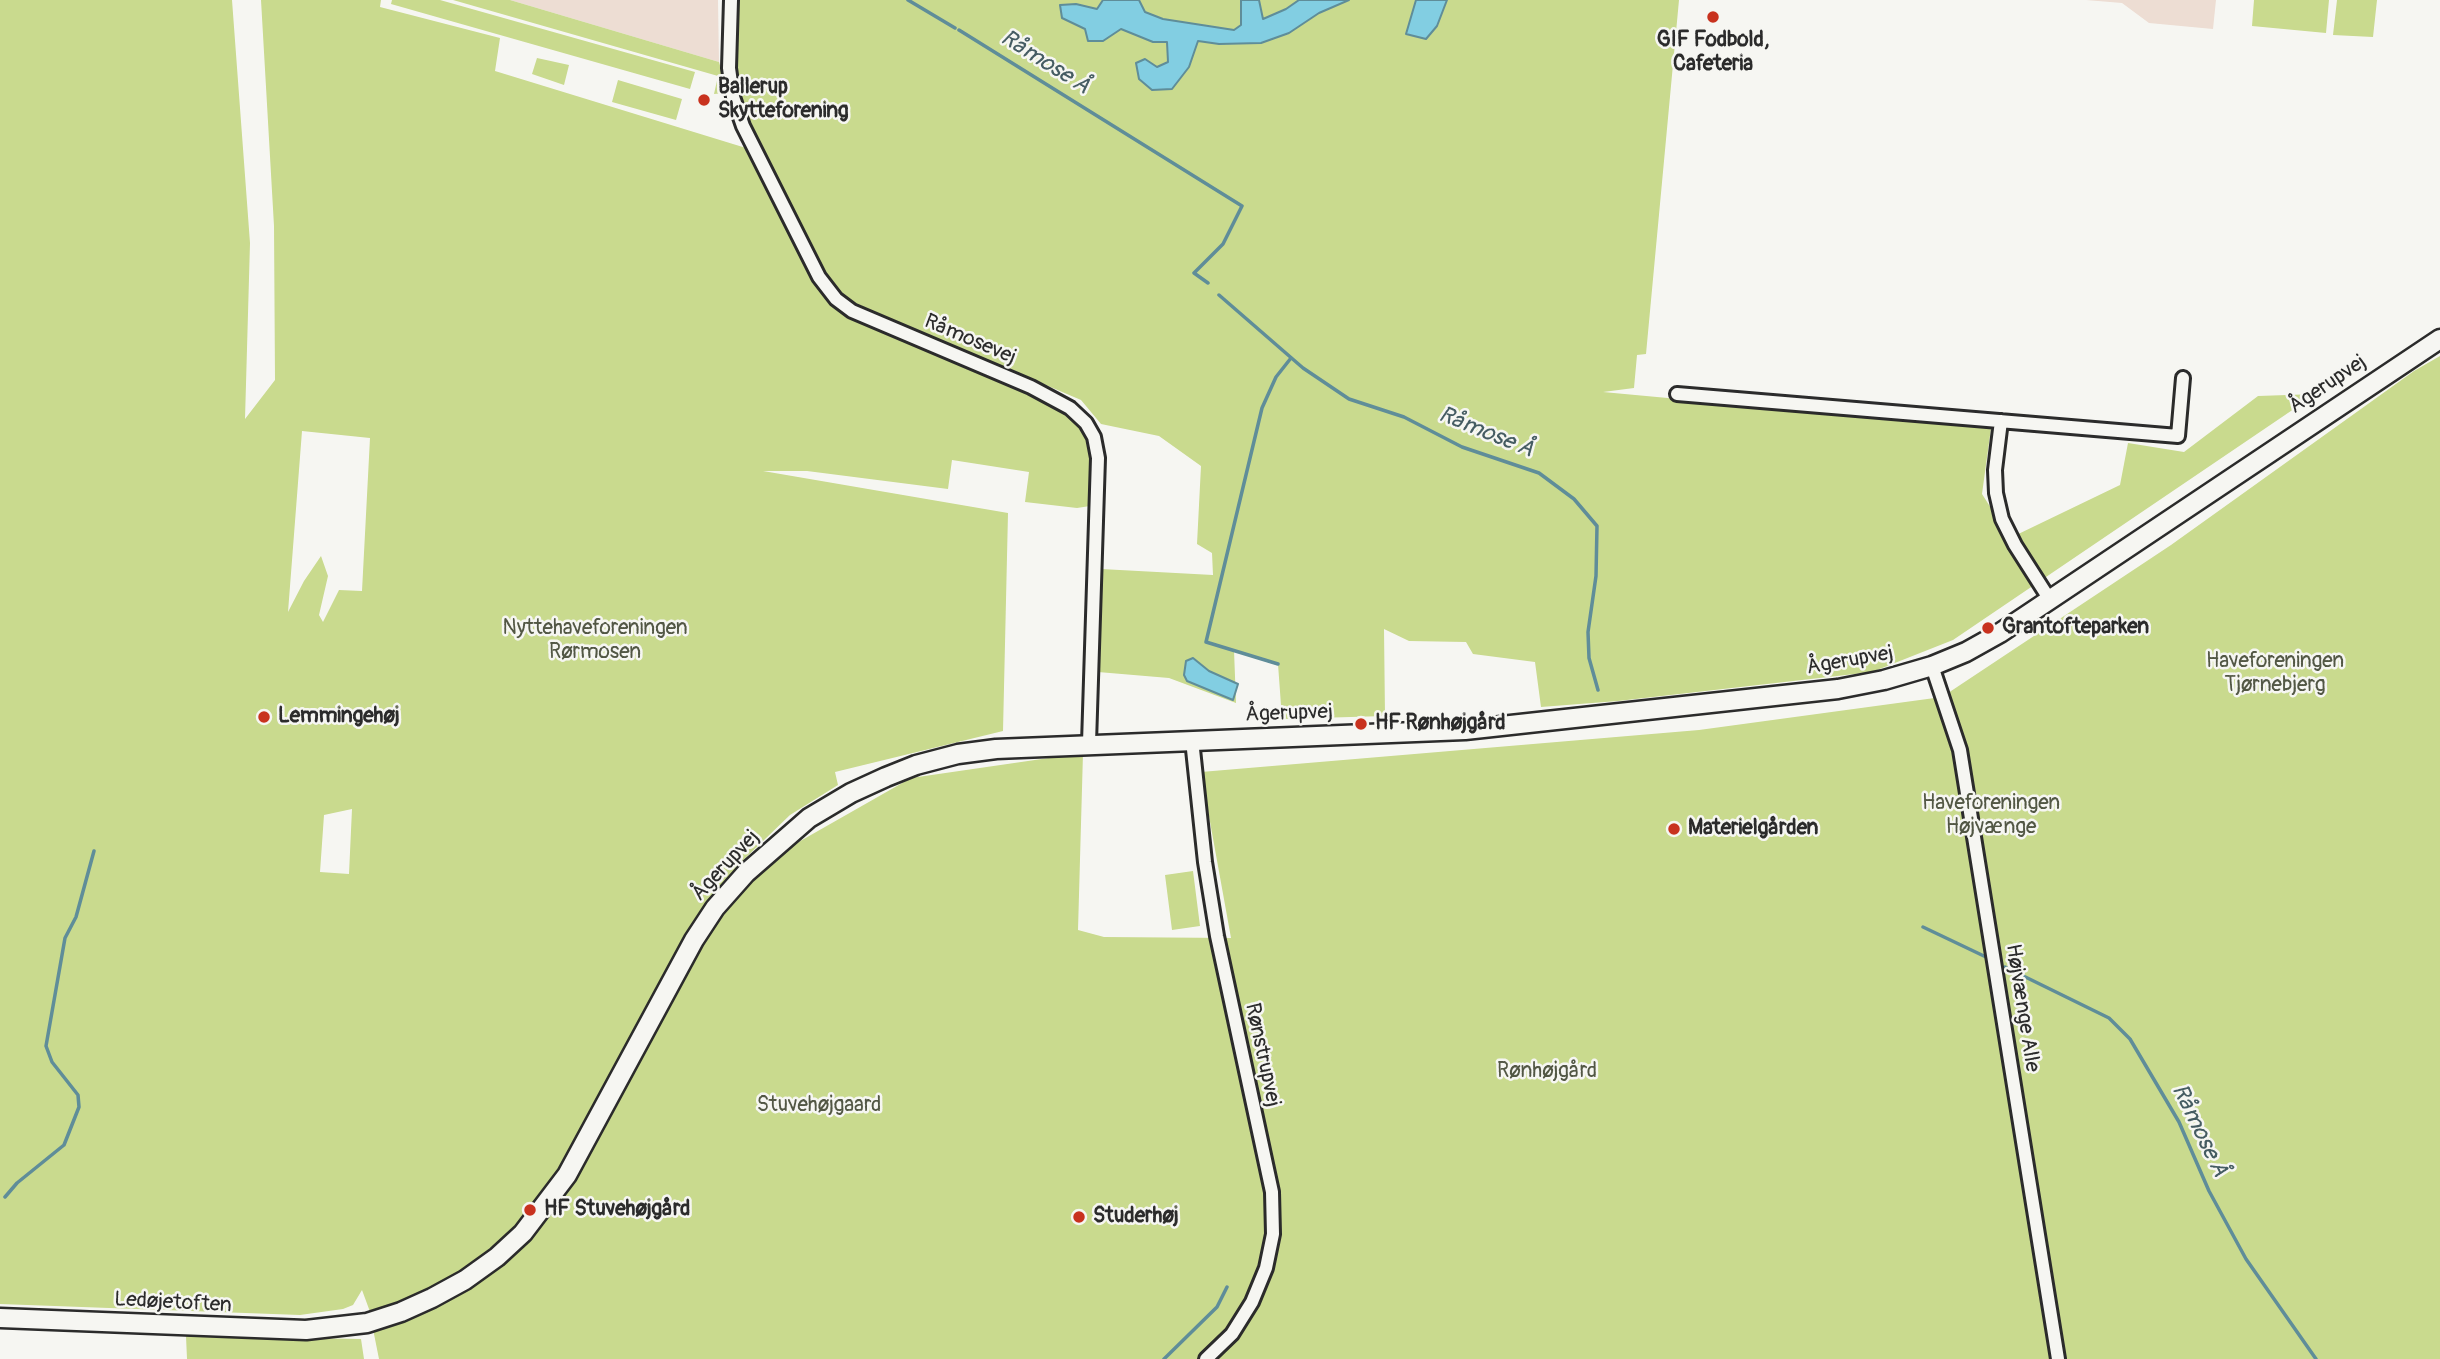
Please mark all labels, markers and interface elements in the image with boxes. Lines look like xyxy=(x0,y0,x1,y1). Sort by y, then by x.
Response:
marker: GIF Fodbold, Cafeteria xyxy=(1705,9,1721,25)
water label: Råmose Å xyxy=(995,25,1095,101)
place label: GIF Fodbold, Cafeteria xyxy=(1657,28,1769,78)
place label: Ballerup Skytteforening xyxy=(718,75,849,125)
marker: Ballerup Skytteforening xyxy=(696,92,712,108)
street label: Råmosevej xyxy=(920,309,1020,371)
street label: Ågerupvej xyxy=(2285,350,2371,420)
water label: Råmose Å xyxy=(1434,401,1538,465)
place label: Grantofteparken xyxy=(2002,615,2149,641)
park label: Nyttehaveforeningen Rørmosen xyxy=(502,616,688,666)
marker: Grantofteparken xyxy=(1980,620,1996,636)
street label: Ågerupvej xyxy=(1805,641,1895,681)
park label: Haveforeningen Tjørnebjerg xyxy=(2206,649,2344,699)
street label: Ågerupvej xyxy=(1245,700,1333,728)
place label: Lemmingehøj xyxy=(278,704,400,730)
marker: Lemmingehøj xyxy=(256,709,272,725)
place label: HF Rønhøjgård xyxy=(1375,711,1506,737)
marker: HF Rønhøjgård xyxy=(1353,716,1369,732)
park label: Haveforeningen Højvænge xyxy=(1922,791,2060,841)
place label: Materielgården xyxy=(1688,816,1818,842)
marker: Materielgården xyxy=(1666,821,1682,837)
street label: Ågerupvej xyxy=(687,825,765,907)
street label: Højvænge Alle xyxy=(1999,942,2045,1074)
street label: Rønstrupvej xyxy=(1239,1001,1285,1109)
park label: Rønhøjgård xyxy=(1497,1059,1597,1085)
water label: Råmose Å xyxy=(2165,1080,2233,1182)
park label: Stuvehøjgaard xyxy=(757,1093,881,1119)
place label: HF Stuvehøjgård xyxy=(544,1197,690,1223)
marker: HF Stuvehøjgård xyxy=(522,1202,538,1218)
place label: Studerhøj xyxy=(1093,1204,1179,1230)
marker: Studerhøj xyxy=(1071,1209,1087,1225)
street label: Ledøjetoften xyxy=(114,1287,232,1319)

